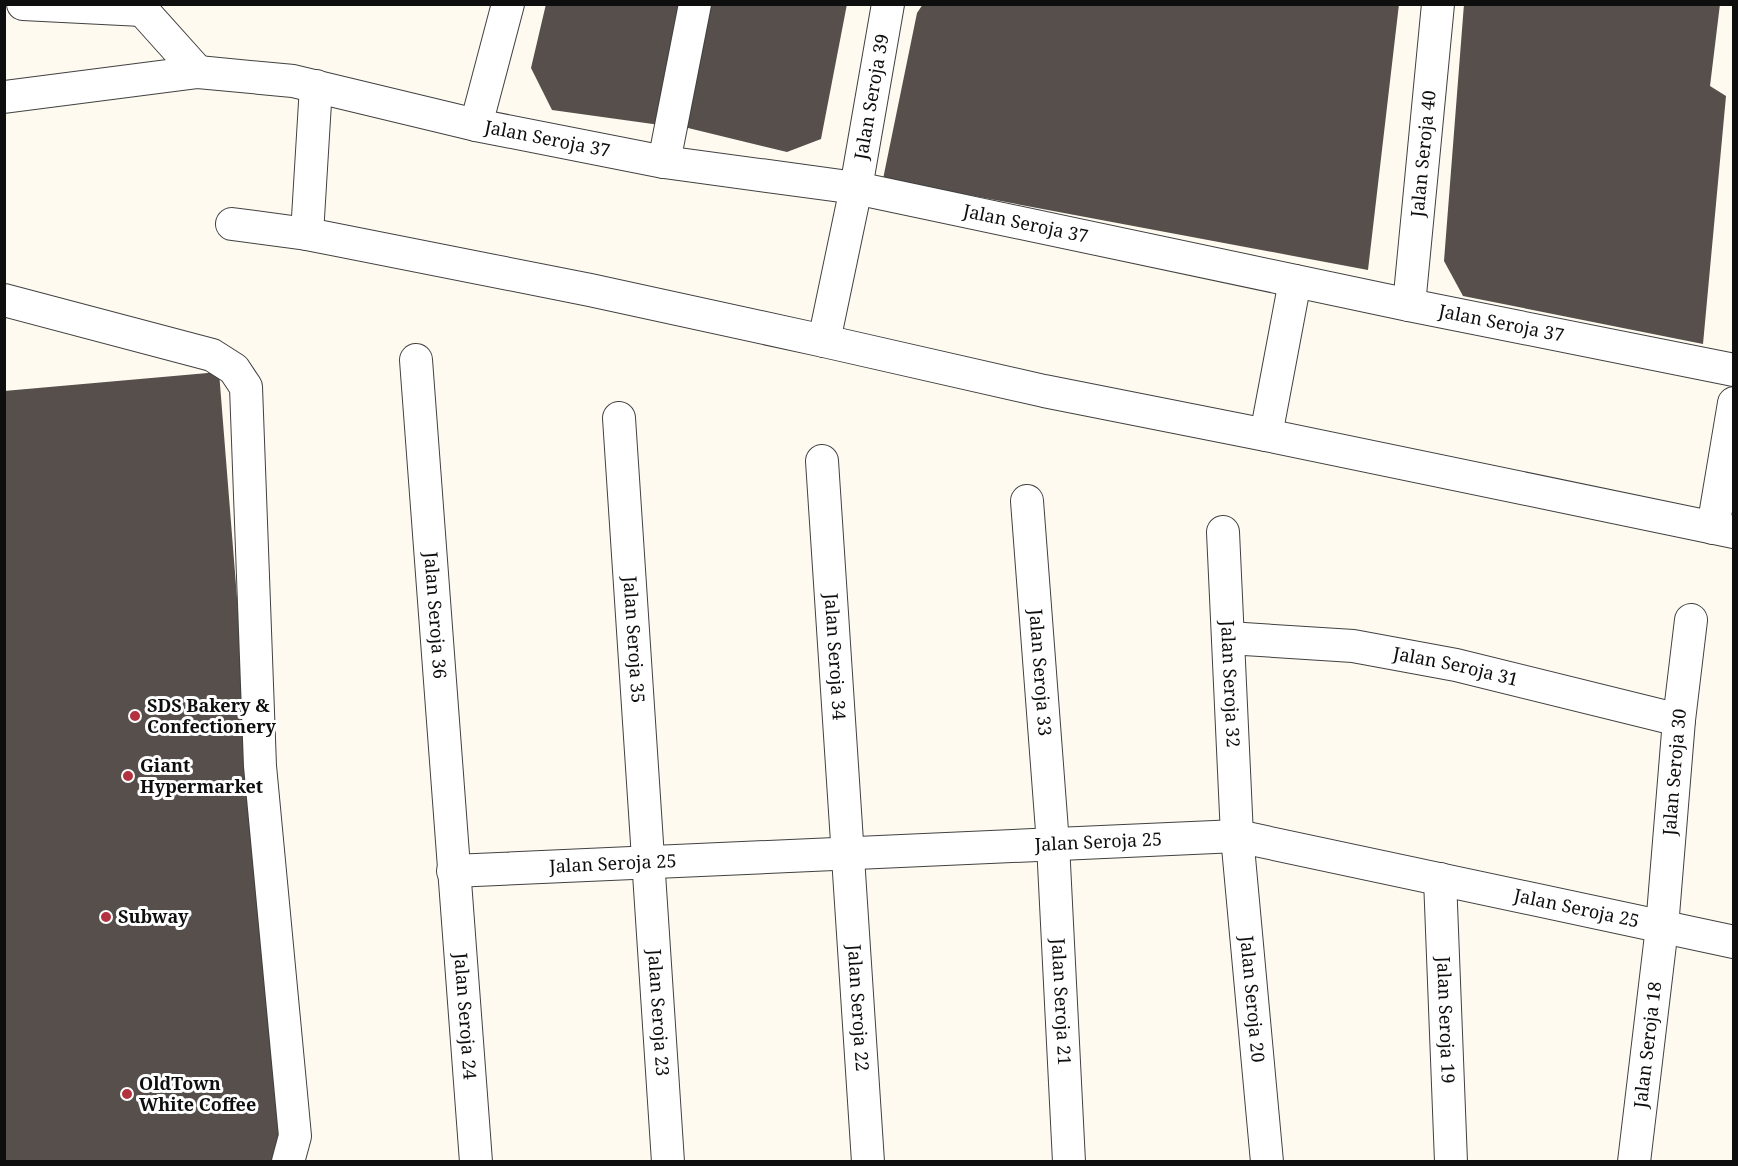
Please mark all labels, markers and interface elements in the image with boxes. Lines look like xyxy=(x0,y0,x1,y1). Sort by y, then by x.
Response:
street label: Jalan Seroja 39 xyxy=(848,32,894,162)
street label: Jalan Seroja 40 xyxy=(1404,89,1441,219)
street label: Jalan Seroja 37 xyxy=(482,114,612,162)
street label: Jalan Seroja 37 xyxy=(960,198,1091,248)
street label: Jalan Seroja 37 xyxy=(1436,298,1566,347)
street label: Jalan Seroja 36 xyxy=(419,550,453,680)
street label: Jalan Seroja 35 xyxy=(618,574,651,704)
street label: Jalan Seroja 34 xyxy=(820,591,852,721)
street label: Jalan Seroja 33 xyxy=(1024,607,1058,737)
street label: Jalan Seroja 32 xyxy=(1216,619,1246,748)
street label: Jalan Seroja 31 xyxy=(1390,640,1521,691)
place label: SDS Bakery & Confectionery xyxy=(147,693,277,738)
street label: Jalan Seroja 30 xyxy=(1656,707,1691,838)
marker: SDS Bakery & Confectionery xyxy=(128,709,142,723)
place label: Giant Hypermarket xyxy=(140,753,263,798)
marker: Giant Hypermarket xyxy=(121,769,135,783)
street label: Jalan Seroja 25 xyxy=(1033,826,1162,856)
street label: Jalan Seroja 25 xyxy=(548,848,677,878)
street label: Jalan Seroja 25 xyxy=(1511,882,1642,932)
place label: Subway xyxy=(118,904,189,928)
marker: Subway xyxy=(99,910,113,924)
street label: Jalan Seroja 20 xyxy=(1235,933,1271,1063)
street label: Jalan Seroja 21 xyxy=(1047,937,1077,1066)
street label: Jalan Seroja 22 xyxy=(843,942,875,1072)
street label: Jalan Seroja 23 xyxy=(643,947,675,1077)
street label: Jalan Seroja 24 xyxy=(449,951,483,1080)
street label: Jalan Seroja 19 xyxy=(1432,955,1461,1084)
street label: Jalan Seroja 18 xyxy=(1627,980,1666,1110)
place label: OldTown White Coffee xyxy=(139,1071,256,1116)
marker: OldTown White Coffee xyxy=(120,1087,134,1101)

